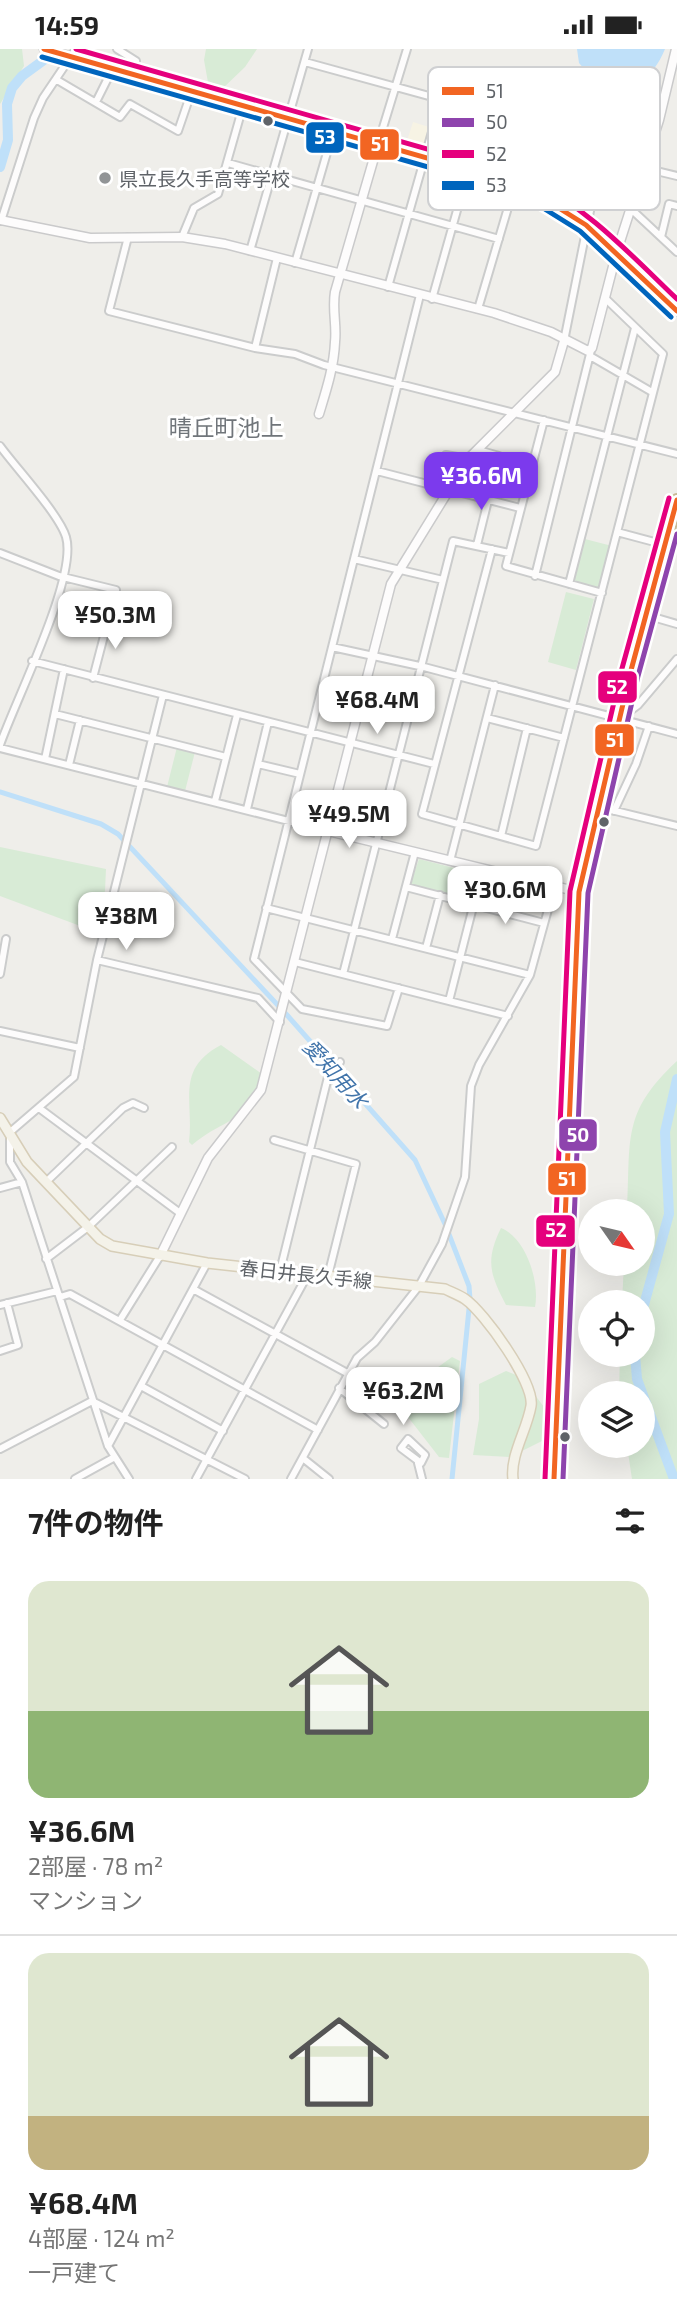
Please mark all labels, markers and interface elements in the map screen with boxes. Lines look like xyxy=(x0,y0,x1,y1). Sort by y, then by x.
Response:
text: 14:59 xyxy=(35,9,99,40)
legend xyxy=(428,67,660,210)
text: 51 xyxy=(486,79,504,102)
text: 50 xyxy=(486,110,508,133)
unlabelled marker xyxy=(261,114,275,128)
line badge: 53 xyxy=(305,121,345,154)
text: 53 xyxy=(314,125,336,148)
line badge: 51 xyxy=(359,128,400,161)
text: 51 xyxy=(371,132,389,155)
text: 52 xyxy=(486,142,507,165)
place label: 県立長久手高等学校 xyxy=(119,167,290,190)
marker: 県立長久手高等学校 xyxy=(97,170,113,186)
text: 53 xyxy=(486,173,507,196)
district label: 晴丘町池上 xyxy=(169,413,284,441)
pin: ¥36.6M xyxy=(424,453,538,512)
text: ¥36.6M xyxy=(440,461,522,489)
pin: ¥50.3M xyxy=(58,591,172,651)
text: ¥50.3M xyxy=(74,600,156,628)
line badge: 52 xyxy=(597,670,638,704)
text: 52 xyxy=(606,675,628,698)
pin: ¥68.4M xyxy=(320,677,434,736)
text: ¥68.4M xyxy=(335,685,419,713)
line badge: 51 xyxy=(594,723,635,757)
text: 51 xyxy=(606,728,624,751)
pin: ¥49.5M xyxy=(292,791,406,850)
text: ¥49.5M xyxy=(308,799,390,827)
unlabelled marker xyxy=(597,815,611,829)
pin: ¥30.6M xyxy=(448,867,562,926)
text: ¥30.6M xyxy=(463,875,547,903)
pin: ¥38M xyxy=(85,893,167,952)
text: ¥38M xyxy=(94,901,158,929)
water label: 愛知用水 xyxy=(299,1033,375,1114)
line badge: 50 xyxy=(558,1118,598,1152)
text: 50 xyxy=(567,1123,589,1146)
line badge: 51 xyxy=(547,1162,587,1196)
text: 51 xyxy=(558,1167,576,1190)
north arrow xyxy=(578,1199,654,1276)
map controls xyxy=(578,1199,655,1458)
line badge: 52 xyxy=(535,1214,576,1248)
text: 52 xyxy=(545,1218,567,1241)
street label: 春日井長久手線 xyxy=(239,1256,373,1292)
button: locate xyxy=(578,1290,655,1367)
pin: ¥63.2M xyxy=(346,1367,460,1427)
text: ¥63.2M xyxy=(362,1376,444,1404)
button: layers xyxy=(578,1381,655,1458)
unlabelled marker xyxy=(558,1430,572,1444)
icon: filters xyxy=(611,1502,649,1540)
text: 7件の物件 xyxy=(28,1504,164,1540)
icon: home xyxy=(276,1627,402,1753)
text: ¥36.6M xyxy=(28,1812,135,1848)
text: 2部屋 · 78 m² xyxy=(28,1852,163,1880)
text: マンション xyxy=(28,1886,143,1914)
icon: home xyxy=(276,1999,402,2125)
text: ¥68.4M xyxy=(28,2184,138,2220)
text: 4部屋 · 124 m² xyxy=(28,2224,175,2252)
text: 一戸建て xyxy=(28,2258,120,2286)

